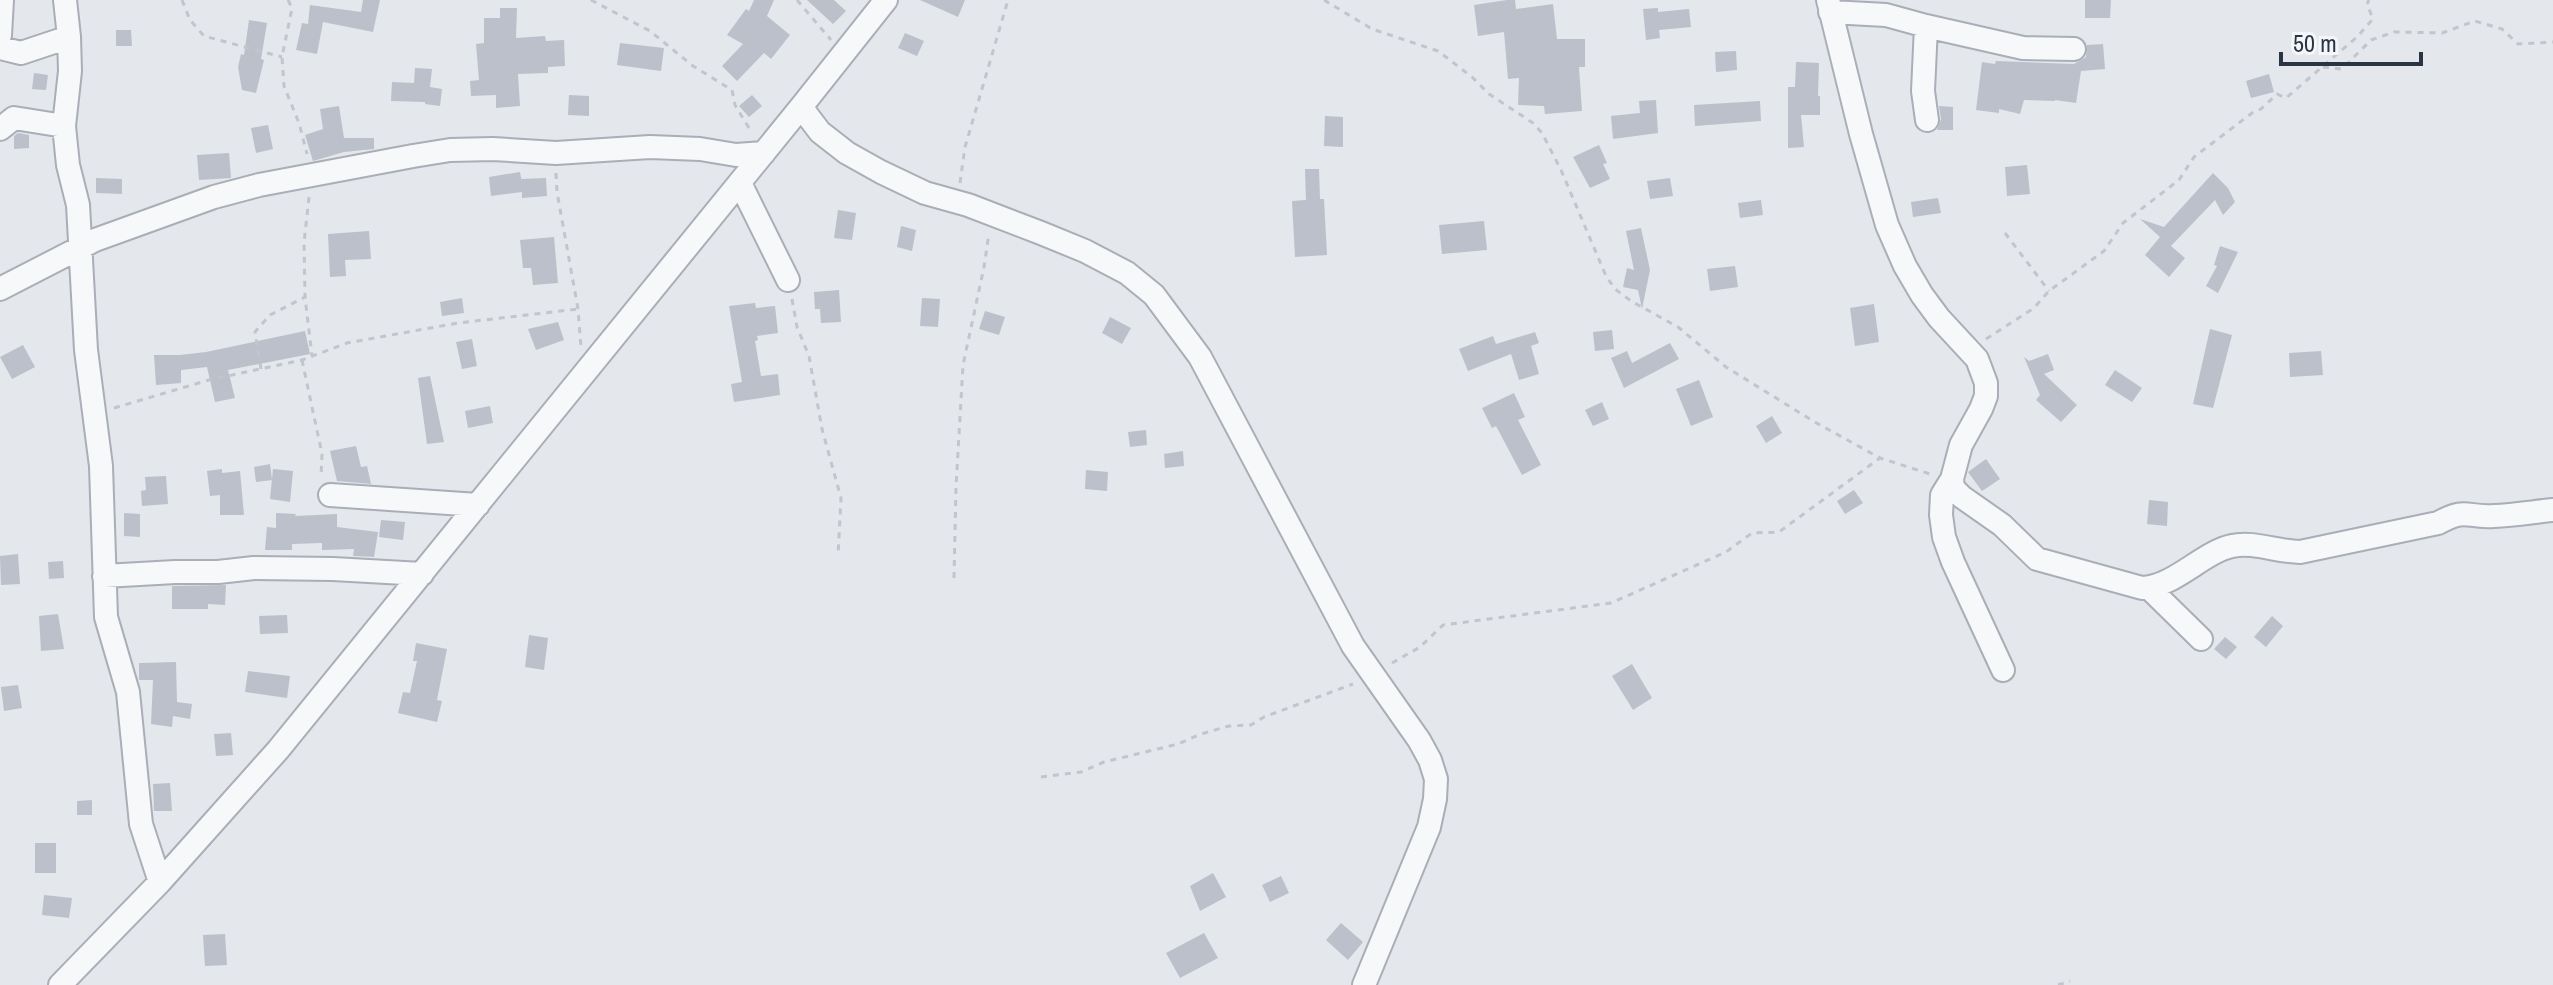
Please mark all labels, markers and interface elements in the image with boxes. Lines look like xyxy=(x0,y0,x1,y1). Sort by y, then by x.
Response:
scale bar xyxy=(2281,16,2421,66)
text: 50 m xyxy=(2293,27,2337,59)

